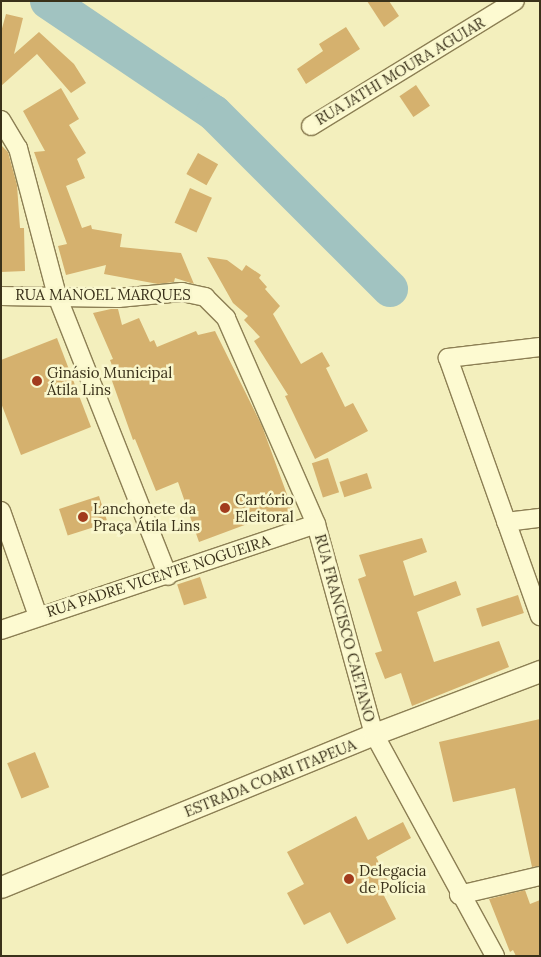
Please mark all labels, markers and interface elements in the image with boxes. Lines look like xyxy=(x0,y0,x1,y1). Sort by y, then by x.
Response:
street label: RUA JATHI MOURA AGUIAR xyxy=(312,13,488,129)
street label: RUA MANOEL MARQUES xyxy=(15,286,191,304)
place label: Ginásio Municipal Átila Lins xyxy=(47,363,172,398)
marker: Ginásio Municipal Átila Lins xyxy=(31,375,43,387)
place label: Cartório Eleitoral xyxy=(235,490,294,525)
place label: Lanchonete da Praça Átila Lins xyxy=(93,499,200,534)
marker: Cartório Eleitoral xyxy=(219,502,231,514)
marker: Lanchonete da Praça Átila Lins xyxy=(77,511,89,523)
street label: RUA PADRE VICENTE NOGUEIRA xyxy=(44,531,272,621)
street label: RUA FRANCISCO CAETANO xyxy=(311,532,379,724)
street label: ESTRADA COARI ITAPEUA xyxy=(182,735,358,821)
place label: Delegacia de Polícia xyxy=(359,861,426,896)
marker: Delegacia de Polícia xyxy=(343,873,355,885)

